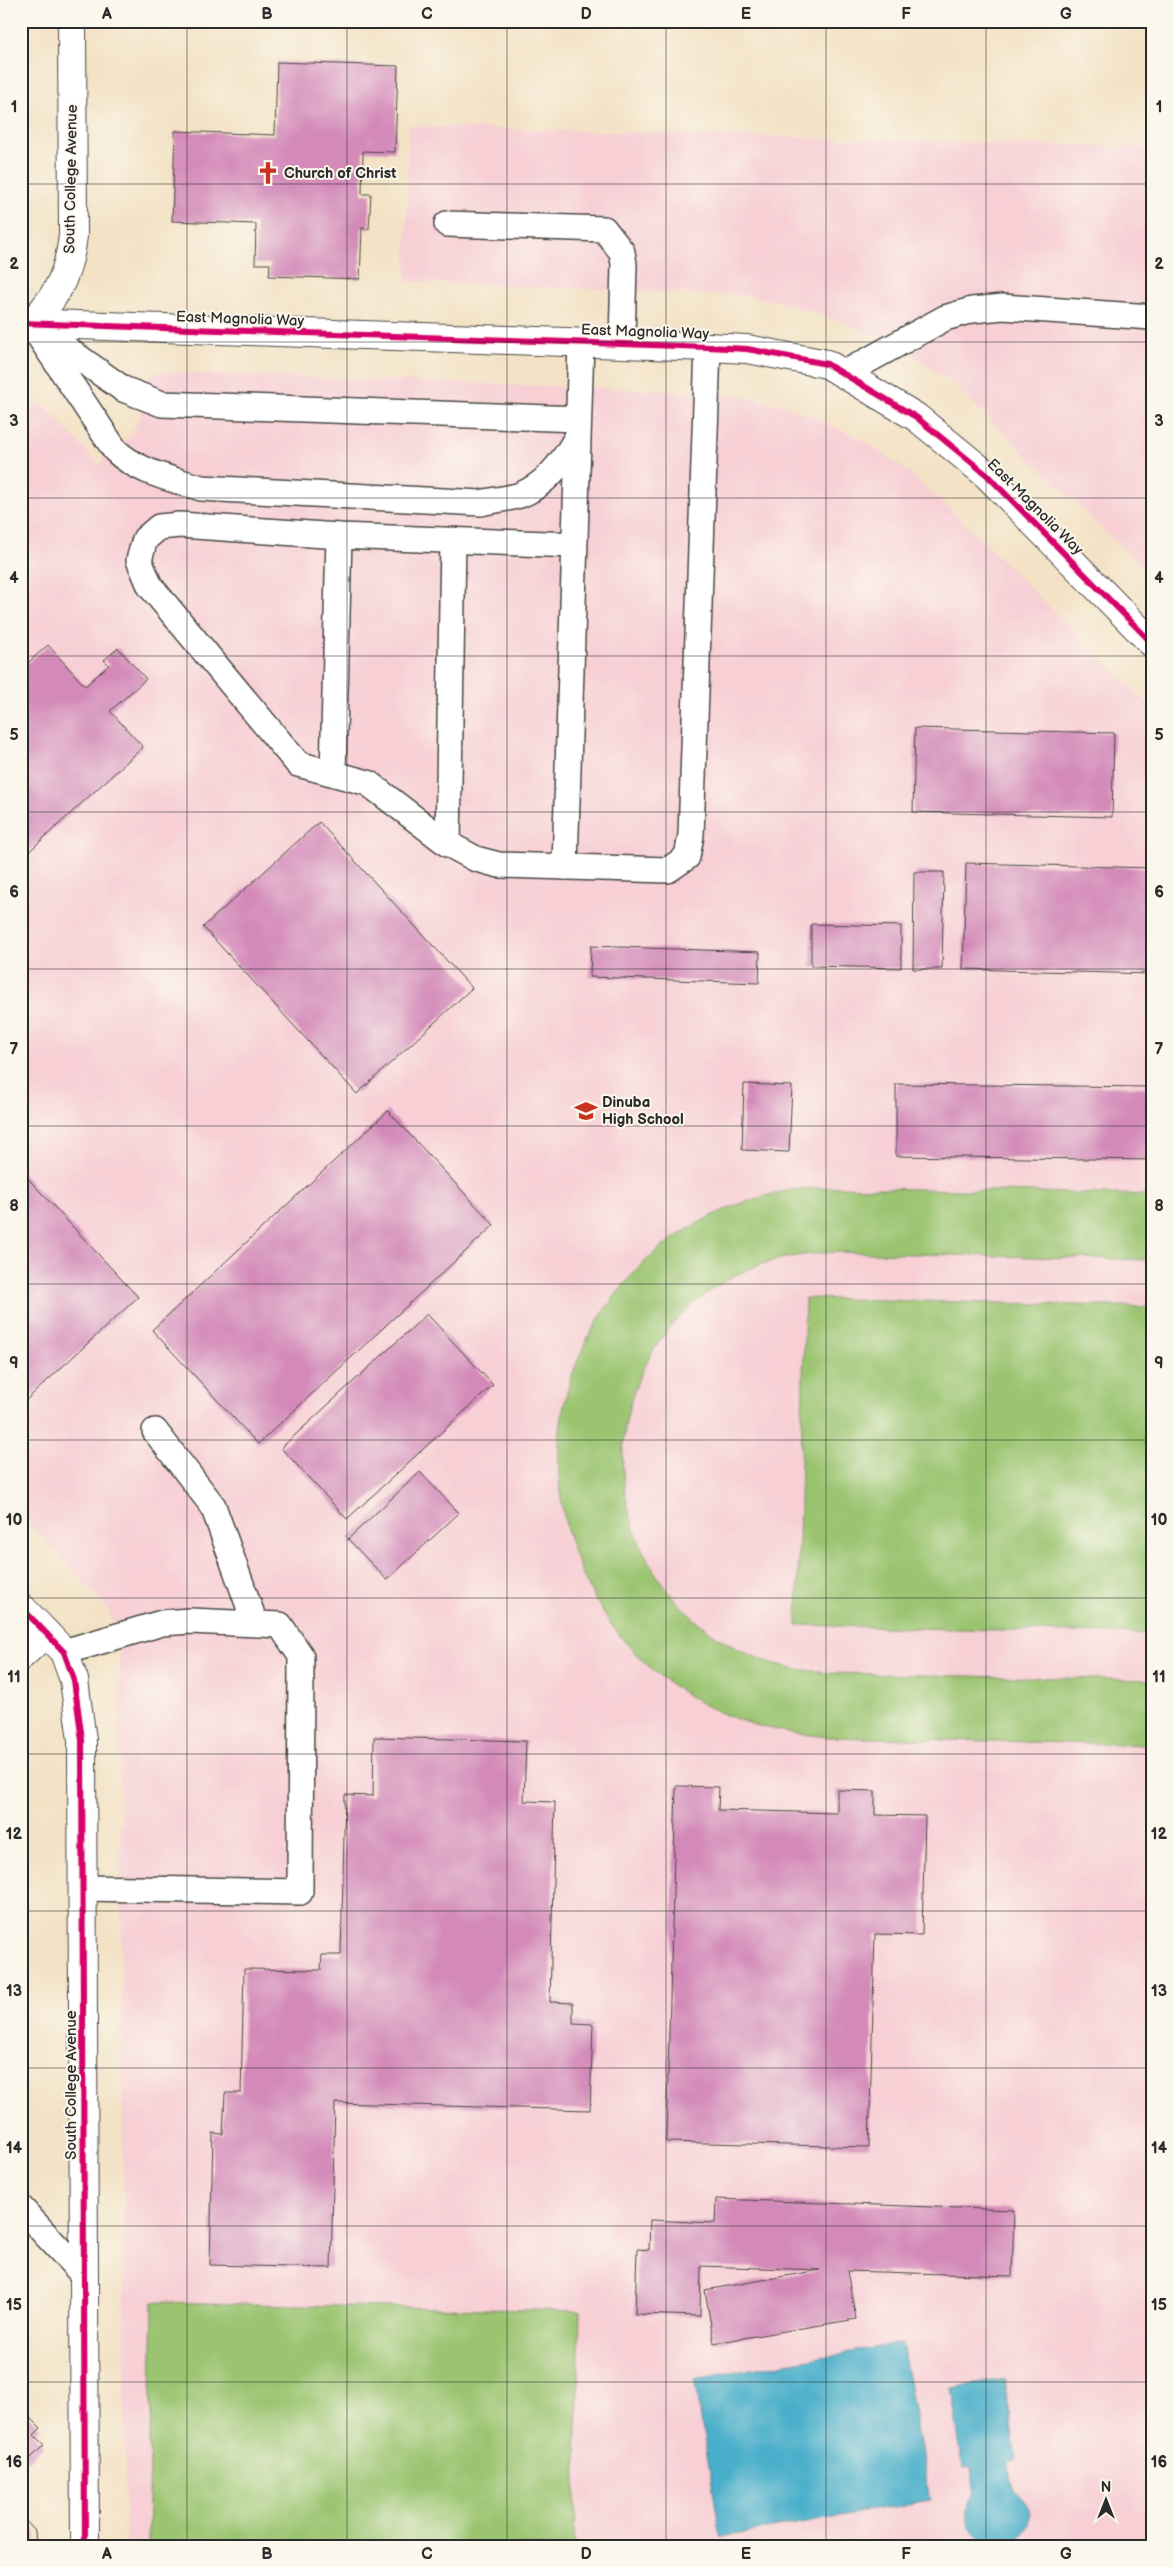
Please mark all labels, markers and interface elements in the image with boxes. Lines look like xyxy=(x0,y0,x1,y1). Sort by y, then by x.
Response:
text: A xyxy=(101,5,112,24)
text: B xyxy=(261,5,273,24)
text: C xyxy=(421,5,433,24)
text: D xyxy=(580,5,592,24)
text: E xyxy=(741,5,751,24)
text: F xyxy=(901,5,911,24)
text: G xyxy=(1060,5,1072,24)
text: 1 xyxy=(11,98,17,117)
text: 1 xyxy=(1156,98,1162,117)
street label: South College Avenue xyxy=(60,104,82,254)
church icon: Church of Christ xyxy=(255,160,281,186)
place label: Church of Christ xyxy=(284,164,396,183)
text: 2 xyxy=(9,255,19,274)
text: 2 xyxy=(1154,255,1164,274)
street label: East Magnolia Way xyxy=(175,307,305,331)
street label: East Magnolia Way xyxy=(580,320,710,344)
text: 3 xyxy=(9,412,19,431)
text: 3 xyxy=(1154,412,1164,431)
street label: East Magnolia Way xyxy=(983,455,1087,559)
text: 4 xyxy=(9,569,19,588)
text: 4 xyxy=(1154,569,1164,588)
text: 5 xyxy=(9,726,19,745)
text: 5 xyxy=(1154,726,1164,745)
text: 6 xyxy=(9,883,19,902)
text: 6 xyxy=(1154,883,1164,902)
text: 7 xyxy=(10,1040,19,1059)
text: 7 xyxy=(1155,1040,1164,1059)
place label: Dinuba High School xyxy=(602,1093,684,1129)
school or university icon: Dinuba High School xyxy=(573,1098,599,1124)
text: 8 xyxy=(9,1197,19,1216)
text: 8 xyxy=(1154,1197,1164,1216)
text: 9 xyxy=(9,1354,19,1373)
text: 9 xyxy=(1154,1354,1164,1373)
text: 10 xyxy=(6,1511,22,1530)
text: 10 xyxy=(1151,1511,1167,1530)
text: 11 xyxy=(7,1668,21,1687)
text: 11 xyxy=(1152,1668,1166,1687)
text: 12 xyxy=(6,1825,23,1844)
text: 12 xyxy=(1151,1825,1168,1844)
text: 13 xyxy=(6,1982,22,2001)
text: 13 xyxy=(1151,1982,1167,2001)
street label: South College Avenue xyxy=(62,2010,81,2160)
text: 14 xyxy=(6,2139,23,2158)
text: 14 xyxy=(1151,2139,1168,2158)
text: 15 xyxy=(6,2296,22,2315)
text: 15 xyxy=(1151,2296,1167,2315)
text: 16 xyxy=(6,2453,23,2472)
text: 16 xyxy=(1151,2453,1168,2472)
north arrow xyxy=(1080,2474,1130,2524)
text: N xyxy=(1101,2479,1111,2496)
text: A xyxy=(101,2545,112,2564)
text: B xyxy=(261,2545,273,2564)
text: C xyxy=(421,2545,433,2564)
text: D xyxy=(580,2545,592,2564)
text: E xyxy=(741,2545,751,2564)
text: F xyxy=(901,2545,911,2564)
text: G xyxy=(1060,2545,1072,2564)

